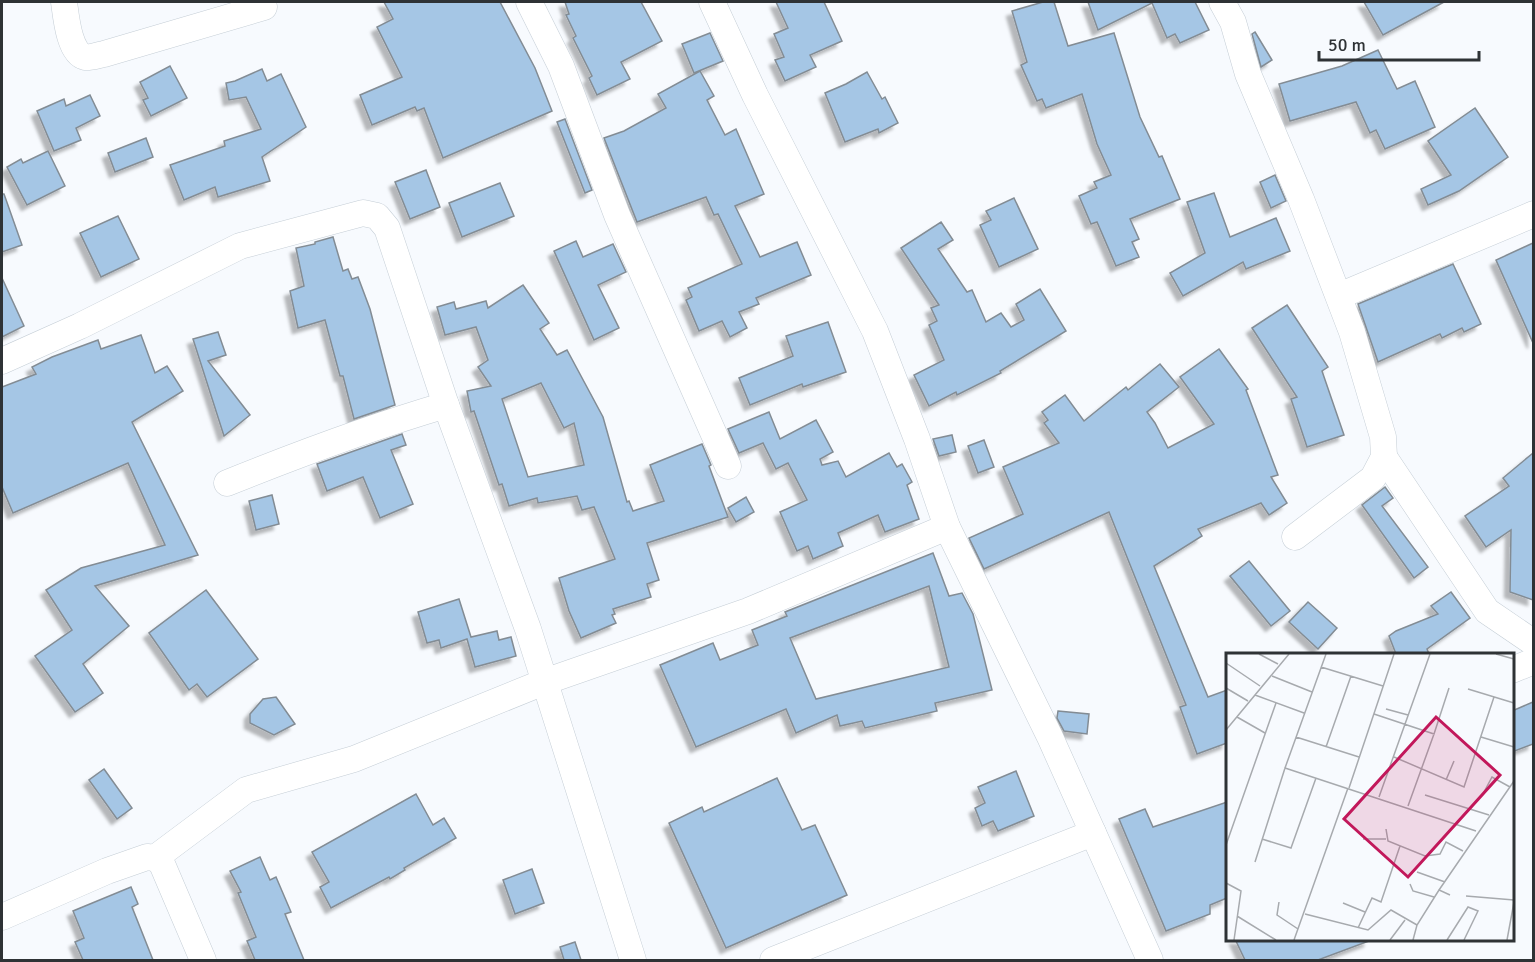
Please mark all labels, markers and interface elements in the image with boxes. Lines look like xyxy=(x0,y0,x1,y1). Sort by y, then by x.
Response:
scale bar xyxy=(1319,24,1480,62)
text: 50 m xyxy=(1328,34,1366,56)
inset map xyxy=(1226,653,1514,941)

